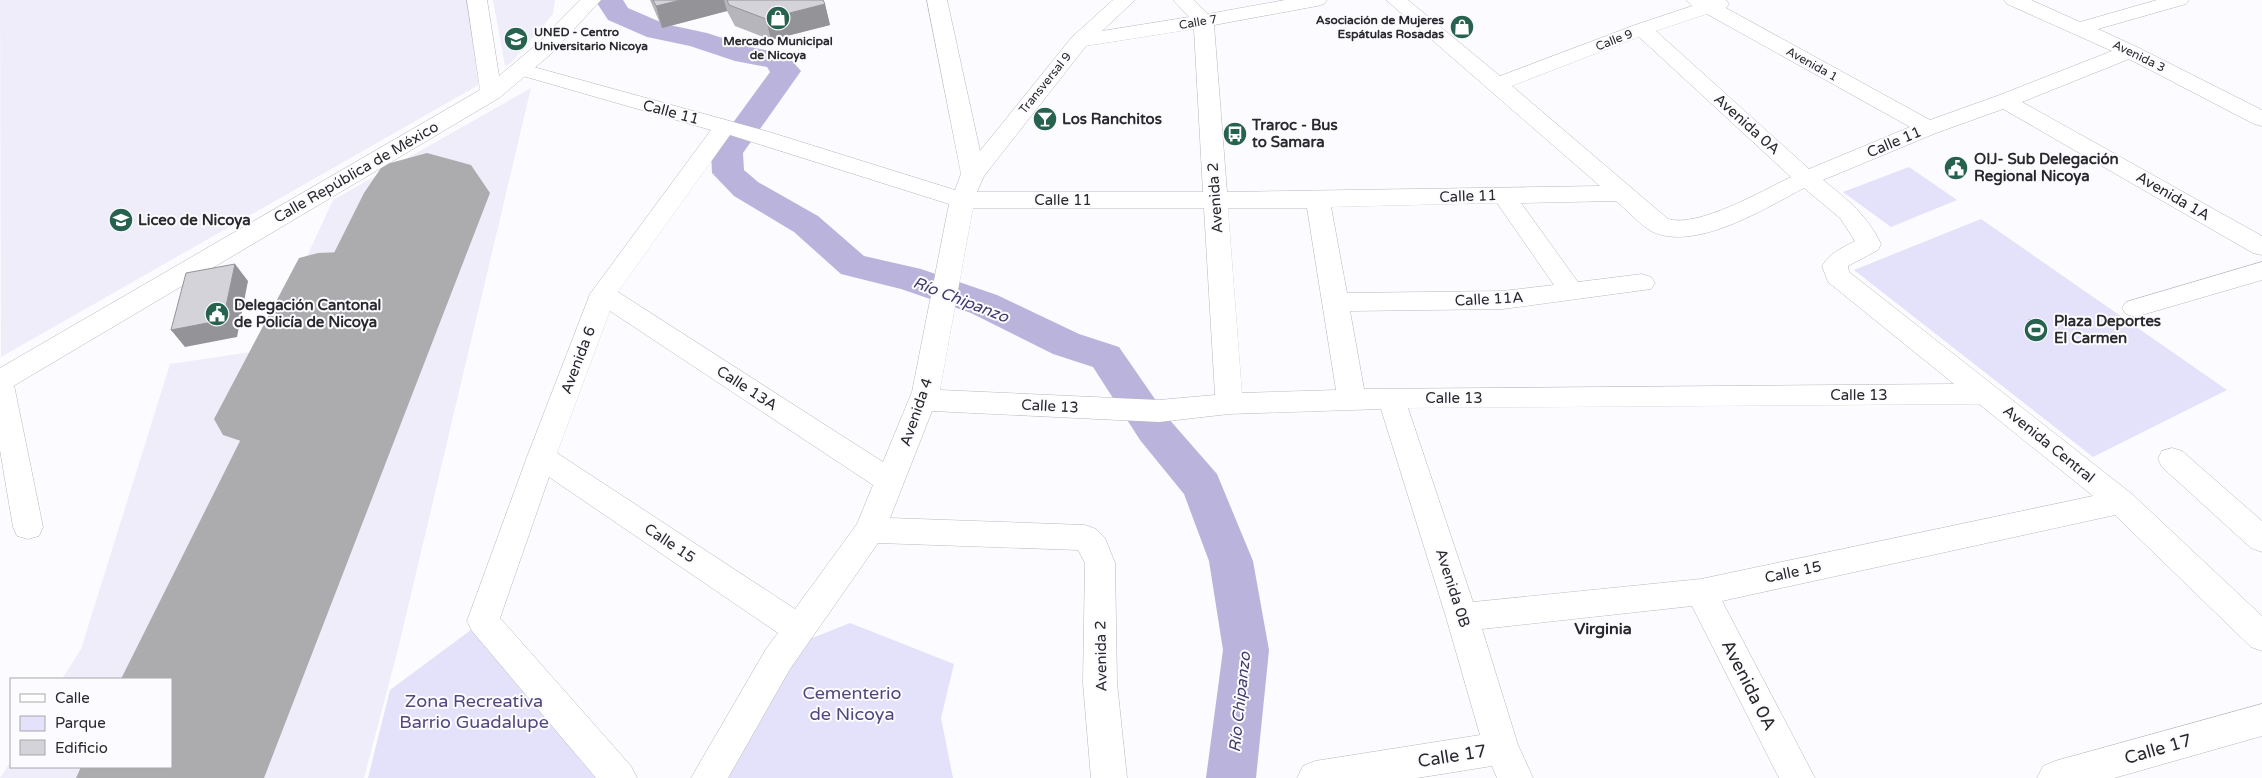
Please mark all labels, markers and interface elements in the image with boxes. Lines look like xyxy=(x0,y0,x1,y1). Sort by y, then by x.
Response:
shop icon: Mercado Municipal de Nicoya xyxy=(765,5,791,31)
street label: Calle 7 xyxy=(1178,12,1218,32)
place label: Asociación de Mujeres Espátulas Rosadas xyxy=(1316,13,1444,42)
shop icon: Asociación de Mujeres Espátulas Rosadas xyxy=(1449,14,1475,40)
place label: UNED - Centro Universitario Nicoya xyxy=(534,25,648,54)
school or university icon: UNED - Centro Universitario Nicoya xyxy=(503,26,529,52)
street label: Calle 9 xyxy=(1594,27,1634,53)
place label: Mercado Municipal de Nicoya xyxy=(723,34,833,63)
street label: Avenida 3 xyxy=(2110,37,2168,75)
street label: Avenida 1 xyxy=(1784,44,1840,84)
street label: Transversal 9 xyxy=(1016,50,1074,116)
street label: Avenida 0A xyxy=(1710,90,1784,158)
street label: Calle 11 xyxy=(641,96,701,128)
bar icon: Los Ranchitos xyxy=(1032,106,1058,132)
place label: Los Ranchitos xyxy=(1062,110,1162,128)
place label: Traroc - Bus to Samara xyxy=(1251,116,1338,151)
street label: Calle República de México xyxy=(270,117,442,227)
bus stop icon: Traroc - Bus to Samara xyxy=(1222,121,1248,147)
street label: Calle 11 xyxy=(1864,122,1924,162)
place label: OIJ- Sub Delegación Regional Nicoya xyxy=(1974,150,2119,186)
public building icon: OIJ- Sub Delegación Regional Nicoya xyxy=(1943,155,1969,181)
street label: Avenida 2 xyxy=(1204,162,1226,234)
street label: Avenida 1A xyxy=(2133,168,2213,224)
street label: Calle 11 xyxy=(1439,186,1497,206)
street label: Calle 11 xyxy=(1034,191,1092,209)
school or university icon: Liceo de Nicoya xyxy=(108,207,134,233)
place label: Liceo de Nicoya xyxy=(138,211,251,230)
water label: Río Chipanzo xyxy=(910,273,1012,328)
street label: Calle 11A xyxy=(1454,288,1524,310)
place label: Delegación Cantonal de Policía de Nicoya xyxy=(234,296,381,332)
public building icon: Delegación Cantonal de Policía de Nicoya xyxy=(204,301,230,327)
place label: Plaza Deportes El Carmen xyxy=(2054,312,2161,347)
sports icon: Plaza Deportes El Carmen xyxy=(2023,317,2049,343)
street label: Avenida 6 xyxy=(557,324,599,396)
street label: Calle 13A xyxy=(713,362,781,414)
street label: Avenida 4 xyxy=(896,375,936,449)
street label: Calle 13 xyxy=(1830,386,1888,404)
street label: Calle 13 xyxy=(1425,389,1483,407)
street label: Calle 13 xyxy=(1021,396,1079,416)
street label: Avenida Central xyxy=(1999,401,2099,487)
street label: Calle 15 xyxy=(641,519,699,567)
street label: Avenida 0B xyxy=(1432,546,1474,630)
street label: Calle 15 xyxy=(1763,557,1823,587)
district label: Virginia xyxy=(1574,619,1632,639)
street label: Avenida 2 xyxy=(1091,620,1111,692)
street label: Avenida 0A xyxy=(1717,636,1781,734)
water label: Río Chipanzo xyxy=(1225,650,1255,753)
legend xyxy=(10,678,172,768)
park label: Cementerio de Nicoya xyxy=(802,682,902,725)
text: Calle xyxy=(55,689,90,707)
park label: Zona Recreativa Barrio Guadalupe xyxy=(399,690,549,733)
text: Parque xyxy=(55,714,106,732)
street label: Calle 17 xyxy=(2122,729,2194,769)
text: Edificio xyxy=(55,739,108,757)
street label: Calle 17 xyxy=(1416,740,1488,772)

